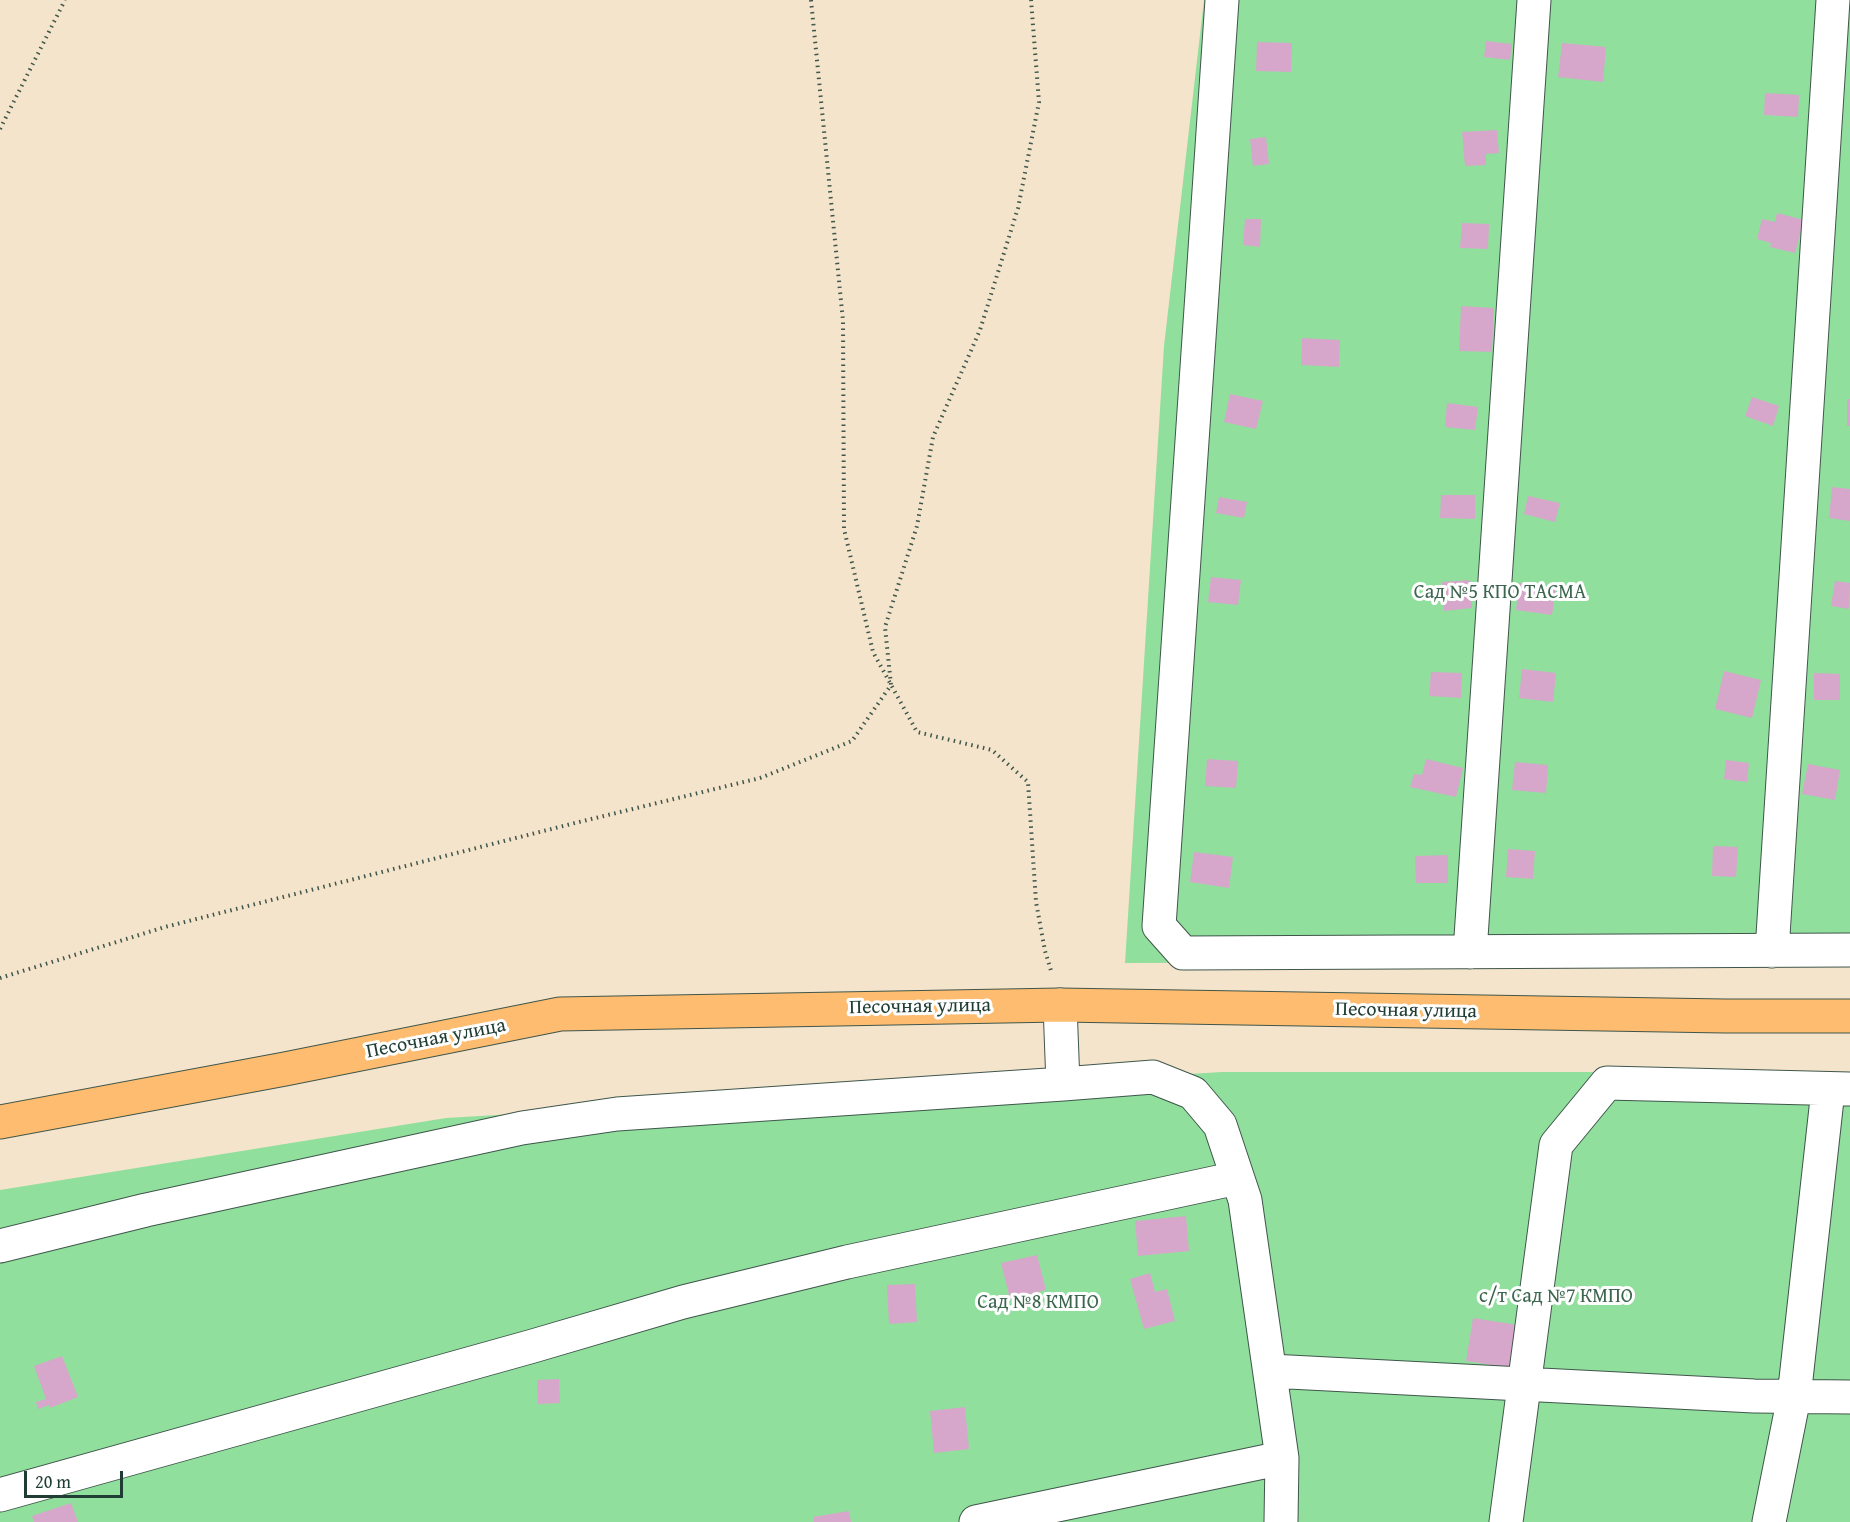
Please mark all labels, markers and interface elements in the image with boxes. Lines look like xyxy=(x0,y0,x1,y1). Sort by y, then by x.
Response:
park label: Сад №5 КПО ТАСМА xyxy=(1414,581,1586,605)
street label: Песочная улица xyxy=(849,994,991,1020)
street label: Песочная улица xyxy=(1335,998,1477,1024)
street label: Песочная улица xyxy=(364,1014,508,1064)
park label: с/т Сад №7 КМПО xyxy=(1479,1285,1633,1309)
park label: Сад №8 КМПО xyxy=(977,1291,1099,1315)
scale bar xyxy=(27,1459,126,1497)
text: 20 m xyxy=(35,1468,71,1495)

